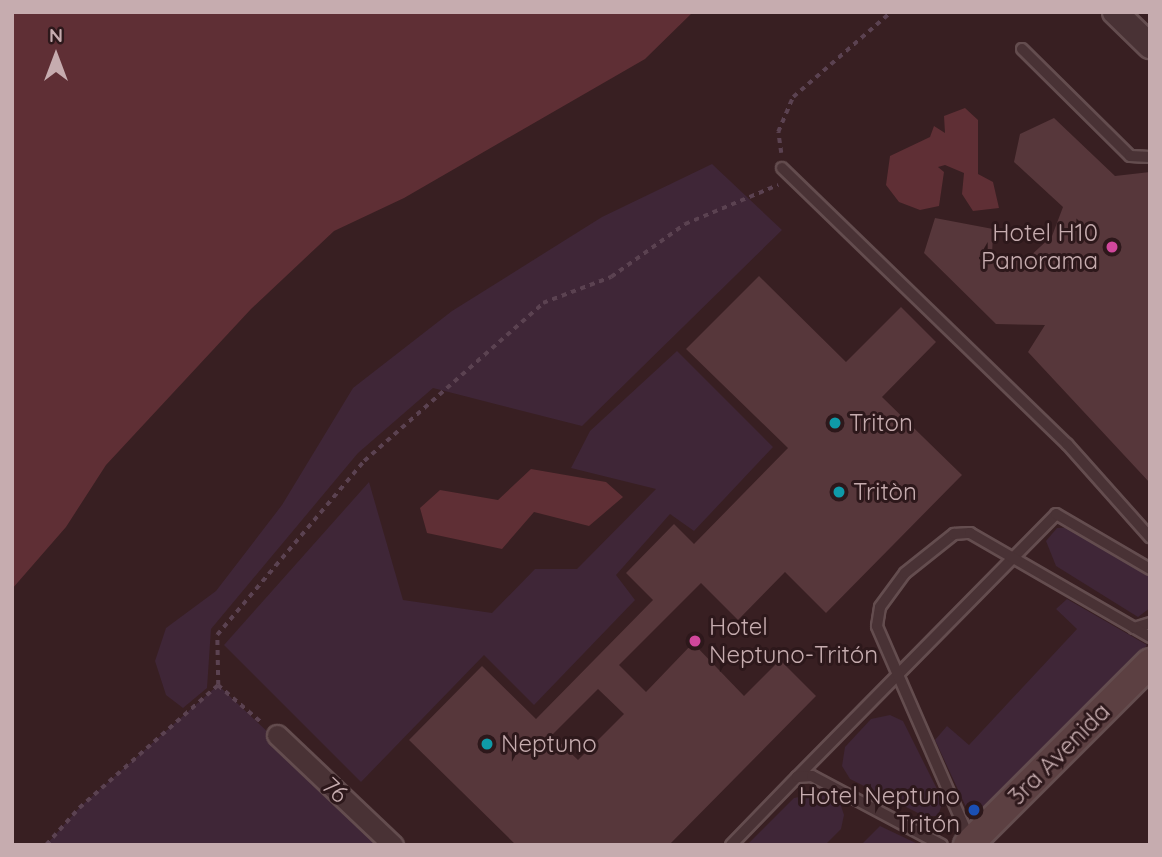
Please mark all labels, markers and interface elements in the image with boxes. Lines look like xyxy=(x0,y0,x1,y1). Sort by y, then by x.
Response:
north arrow xyxy=(21,21,91,91)
text: N xyxy=(49,23,63,47)
place label: Hotel H10 Panorama xyxy=(981,219,1098,275)
marker: Hotel H10 Panorama xyxy=(1104,239,1120,255)
place label: Triton xyxy=(849,409,913,437)
marker: Triton xyxy=(827,415,843,431)
place label: Tritòn xyxy=(853,478,917,506)
marker: Tritòn xyxy=(831,484,847,500)
place label: Hotel Neptuno-Tritón xyxy=(709,613,878,669)
marker: Hotel Neptuno-Tritón xyxy=(687,633,703,649)
street label: 3ra Avenida xyxy=(1002,697,1116,811)
place label: Neptuno xyxy=(501,730,597,758)
marker: Neptuno xyxy=(479,736,495,752)
street label: 76 xyxy=(316,771,354,809)
place label: Hotel Neptuno Tritón xyxy=(799,782,960,838)
marker: Hotel Neptuno Tritón xyxy=(966,802,982,818)

